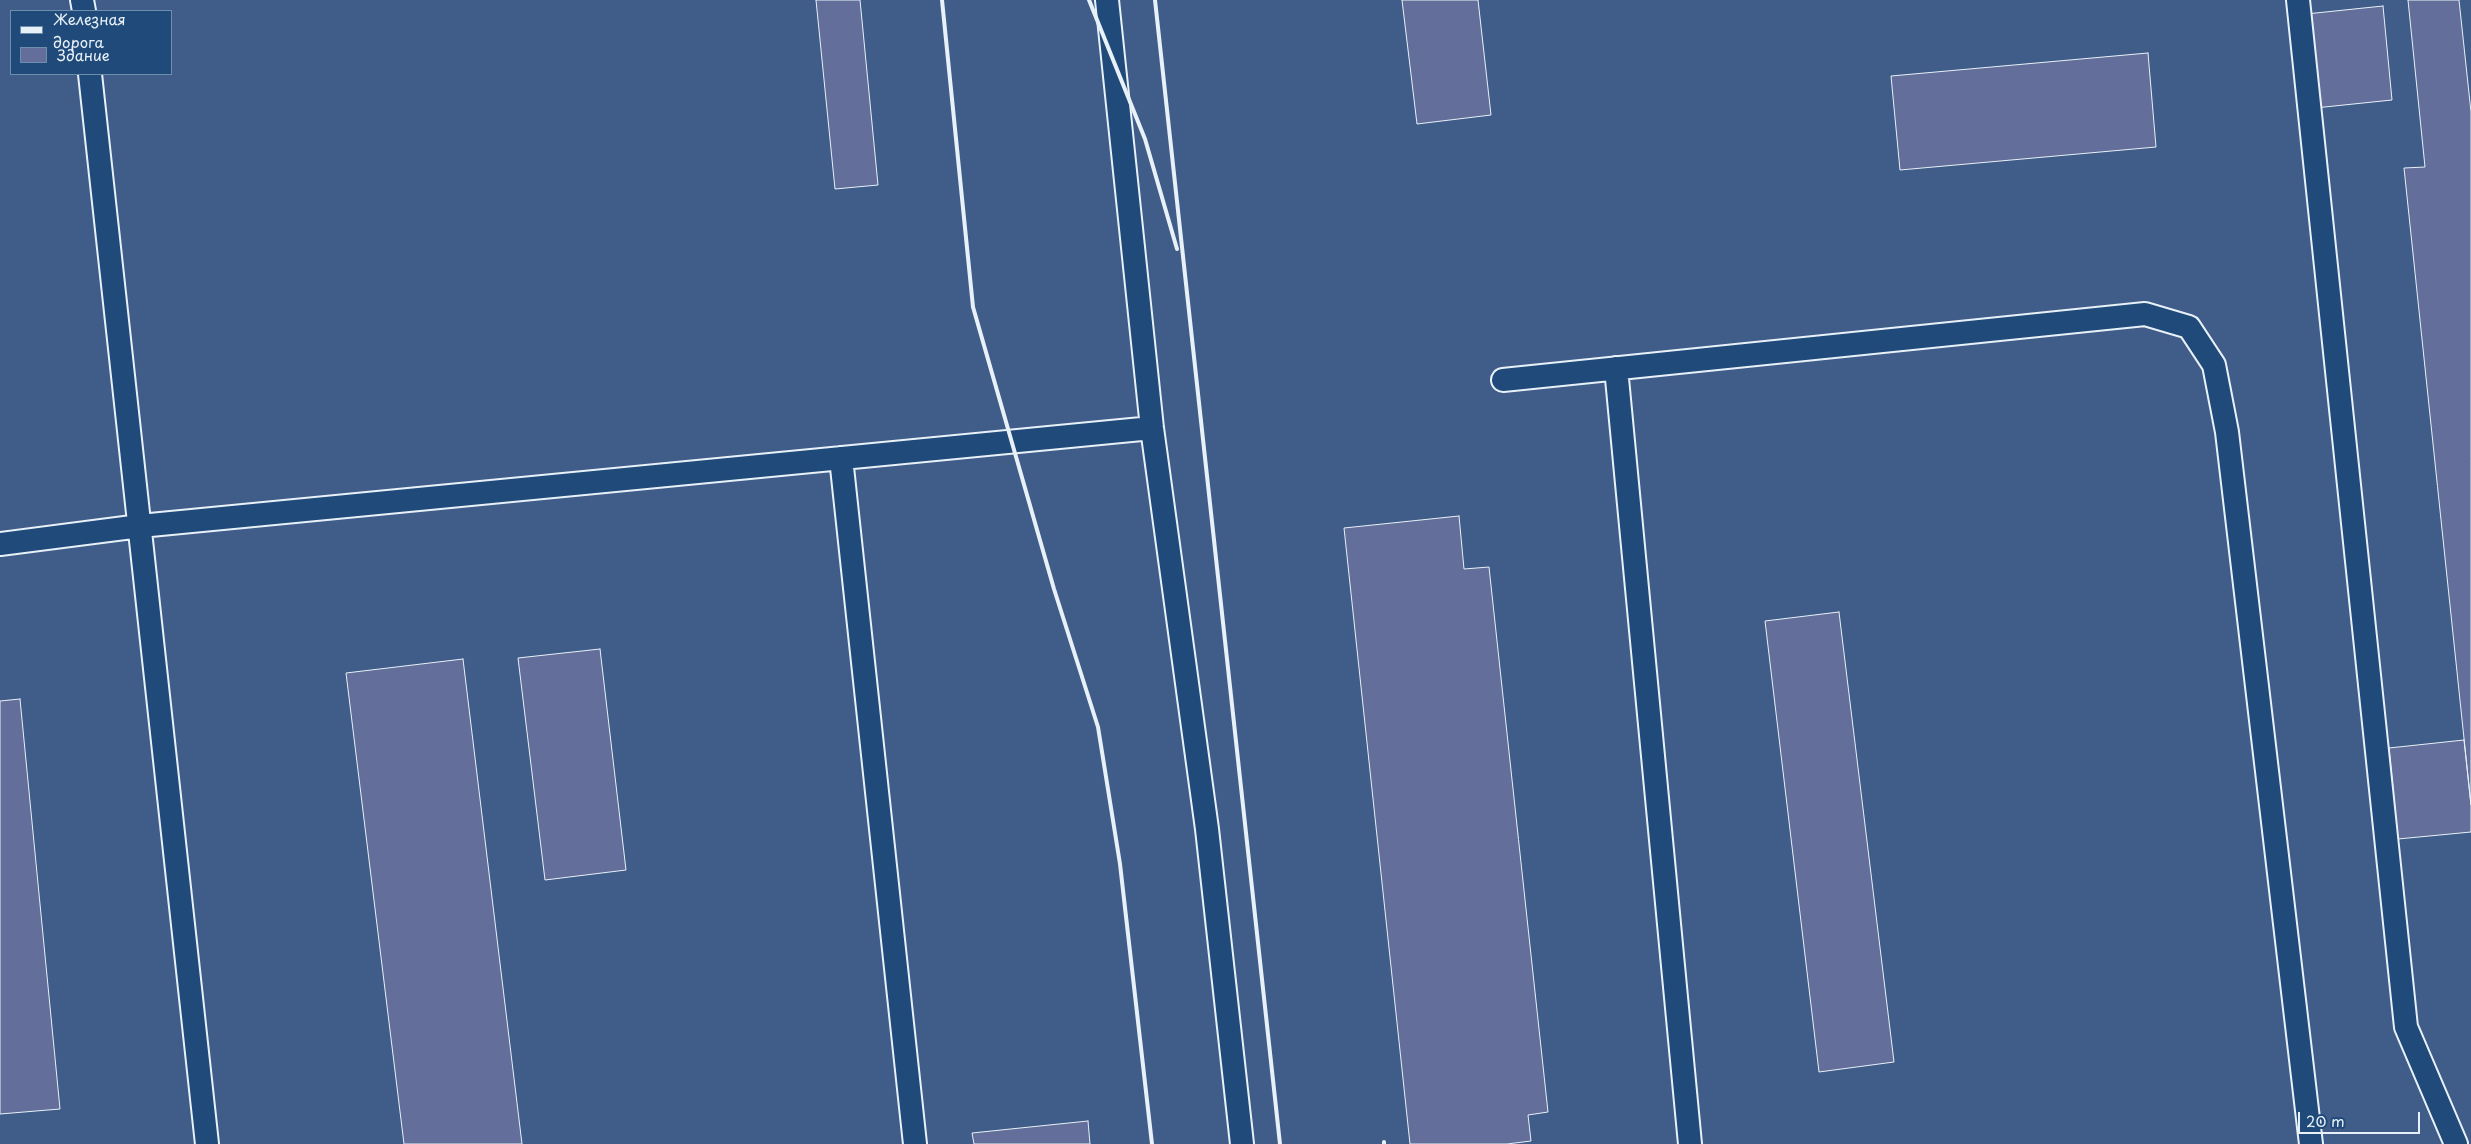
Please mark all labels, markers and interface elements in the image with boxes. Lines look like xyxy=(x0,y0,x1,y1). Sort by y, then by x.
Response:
text: Железная дорога xyxy=(53,7,126,53)
legend xyxy=(10,10,172,75)
text: Здание xyxy=(57,43,110,66)
scale bar xyxy=(2301,1102,2424,1134)
text: 20 m xyxy=(2306,1109,2345,1132)

